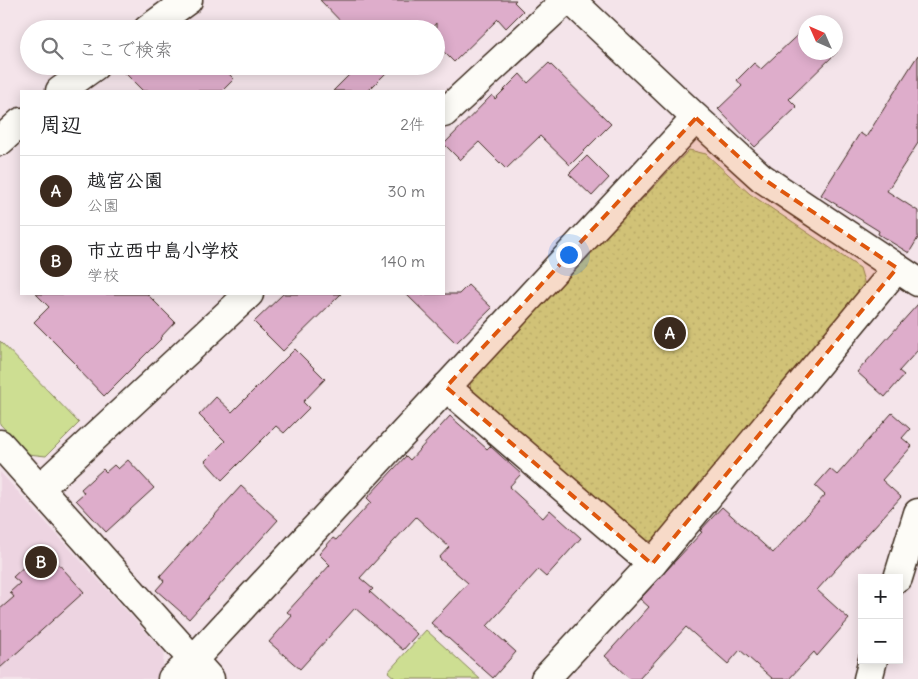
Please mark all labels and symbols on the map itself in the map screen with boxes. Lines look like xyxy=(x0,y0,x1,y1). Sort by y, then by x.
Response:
north arrow xyxy=(798,15,843,60)
your location xyxy=(556,242,582,268)
pin: A xyxy=(654,314,686,352)
pin: B xyxy=(25,543,57,581)

